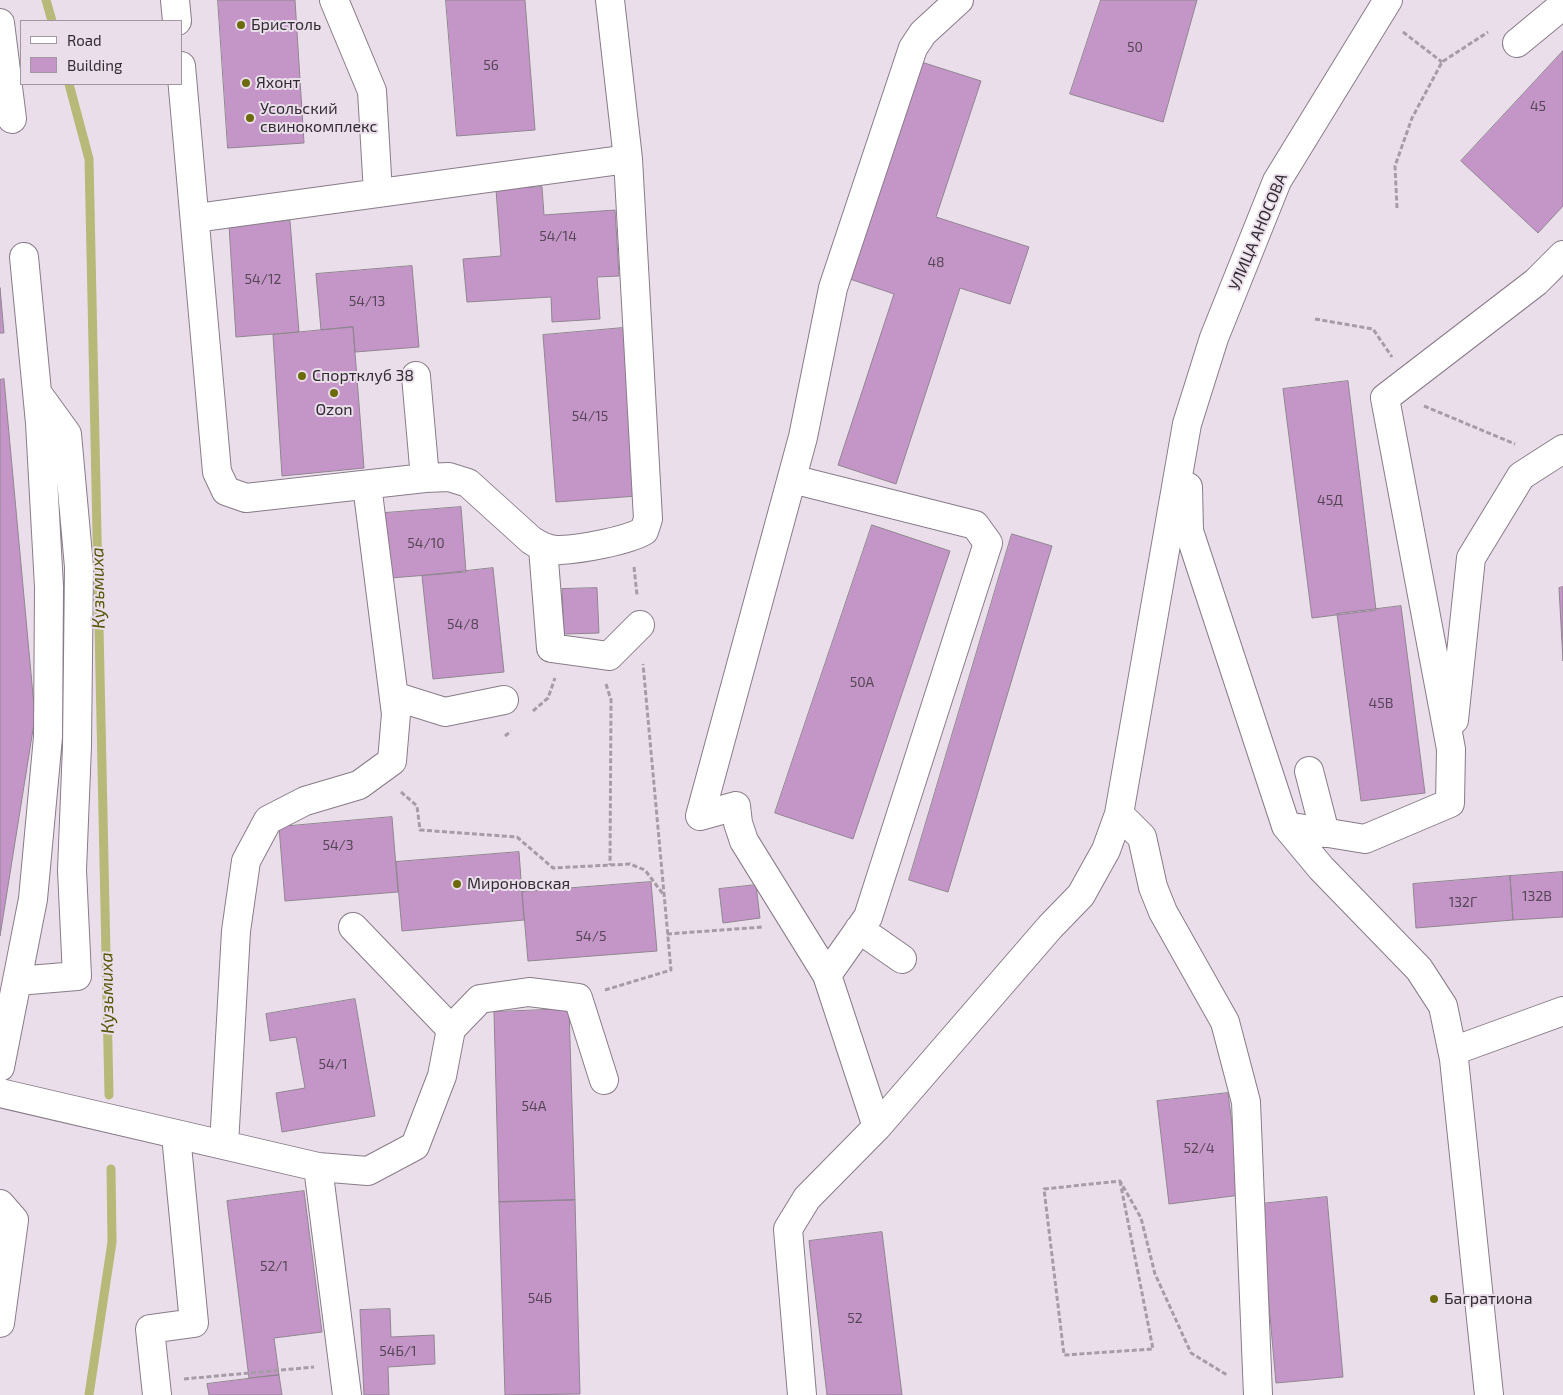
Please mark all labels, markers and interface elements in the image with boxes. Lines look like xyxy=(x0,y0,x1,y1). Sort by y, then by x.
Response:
place label: Бристоль xyxy=(251,15,321,35)
marker: Бристоль xyxy=(235,19,247,31)
legend xyxy=(20,20,182,85)
text: Road xyxy=(67,31,102,49)
house number: 50 xyxy=(1127,39,1143,55)
text: Building xyxy=(67,56,122,74)
house number: 56 xyxy=(483,57,499,73)
place label: Яхонт xyxy=(256,73,300,93)
marker: Яхонт xyxy=(240,77,252,89)
house number: 45 xyxy=(1530,98,1546,114)
place label: Усольский свинокомплекс xyxy=(260,99,377,137)
marker: Усольский свинокомплекс xyxy=(244,112,256,124)
street label: УЛИЦА АНОСОВА xyxy=(1225,171,1291,293)
house number: 54/14 xyxy=(539,228,577,244)
house number: 48 xyxy=(927,254,945,270)
house number: 54/12 xyxy=(245,271,281,287)
house number: 54/13 xyxy=(349,293,385,309)
place label: Спортклуб 38 xyxy=(312,366,414,386)
marker: Спортклуб 38 xyxy=(296,370,308,382)
marker: Ozon xyxy=(328,387,340,399)
place label: Ozon xyxy=(315,400,353,420)
house number: 54/15 xyxy=(572,408,608,424)
house number: 45Д xyxy=(1317,492,1343,508)
house number: 54/10 xyxy=(407,535,445,551)
water label: Кузьмиха xyxy=(86,547,110,629)
house number: 54/8 xyxy=(447,616,479,632)
house number: 50А xyxy=(850,674,874,690)
house number: 45В xyxy=(1369,695,1393,711)
house number: 54/3 xyxy=(322,837,354,853)
place label: Мироновская xyxy=(467,874,570,894)
marker: Мироновская xyxy=(451,878,463,890)
house number: 132В xyxy=(1522,888,1552,904)
house number: 132Г xyxy=(1449,894,1477,910)
house number: 54/5 xyxy=(576,928,606,944)
water label: Кузьмиха xyxy=(95,952,119,1034)
house number: 54/1 xyxy=(319,1056,347,1072)
house number: 54А xyxy=(522,1098,546,1114)
house number: 52/4 xyxy=(1183,1140,1215,1156)
house number: 52/1 xyxy=(260,1258,288,1274)
place label: Багратиона xyxy=(1444,1289,1532,1309)
house number: 54Б xyxy=(528,1290,552,1306)
marker: Багратиона xyxy=(1428,1293,1440,1305)
house number: 52 xyxy=(847,1310,863,1326)
house number: 54Б/1 xyxy=(379,1343,417,1359)

